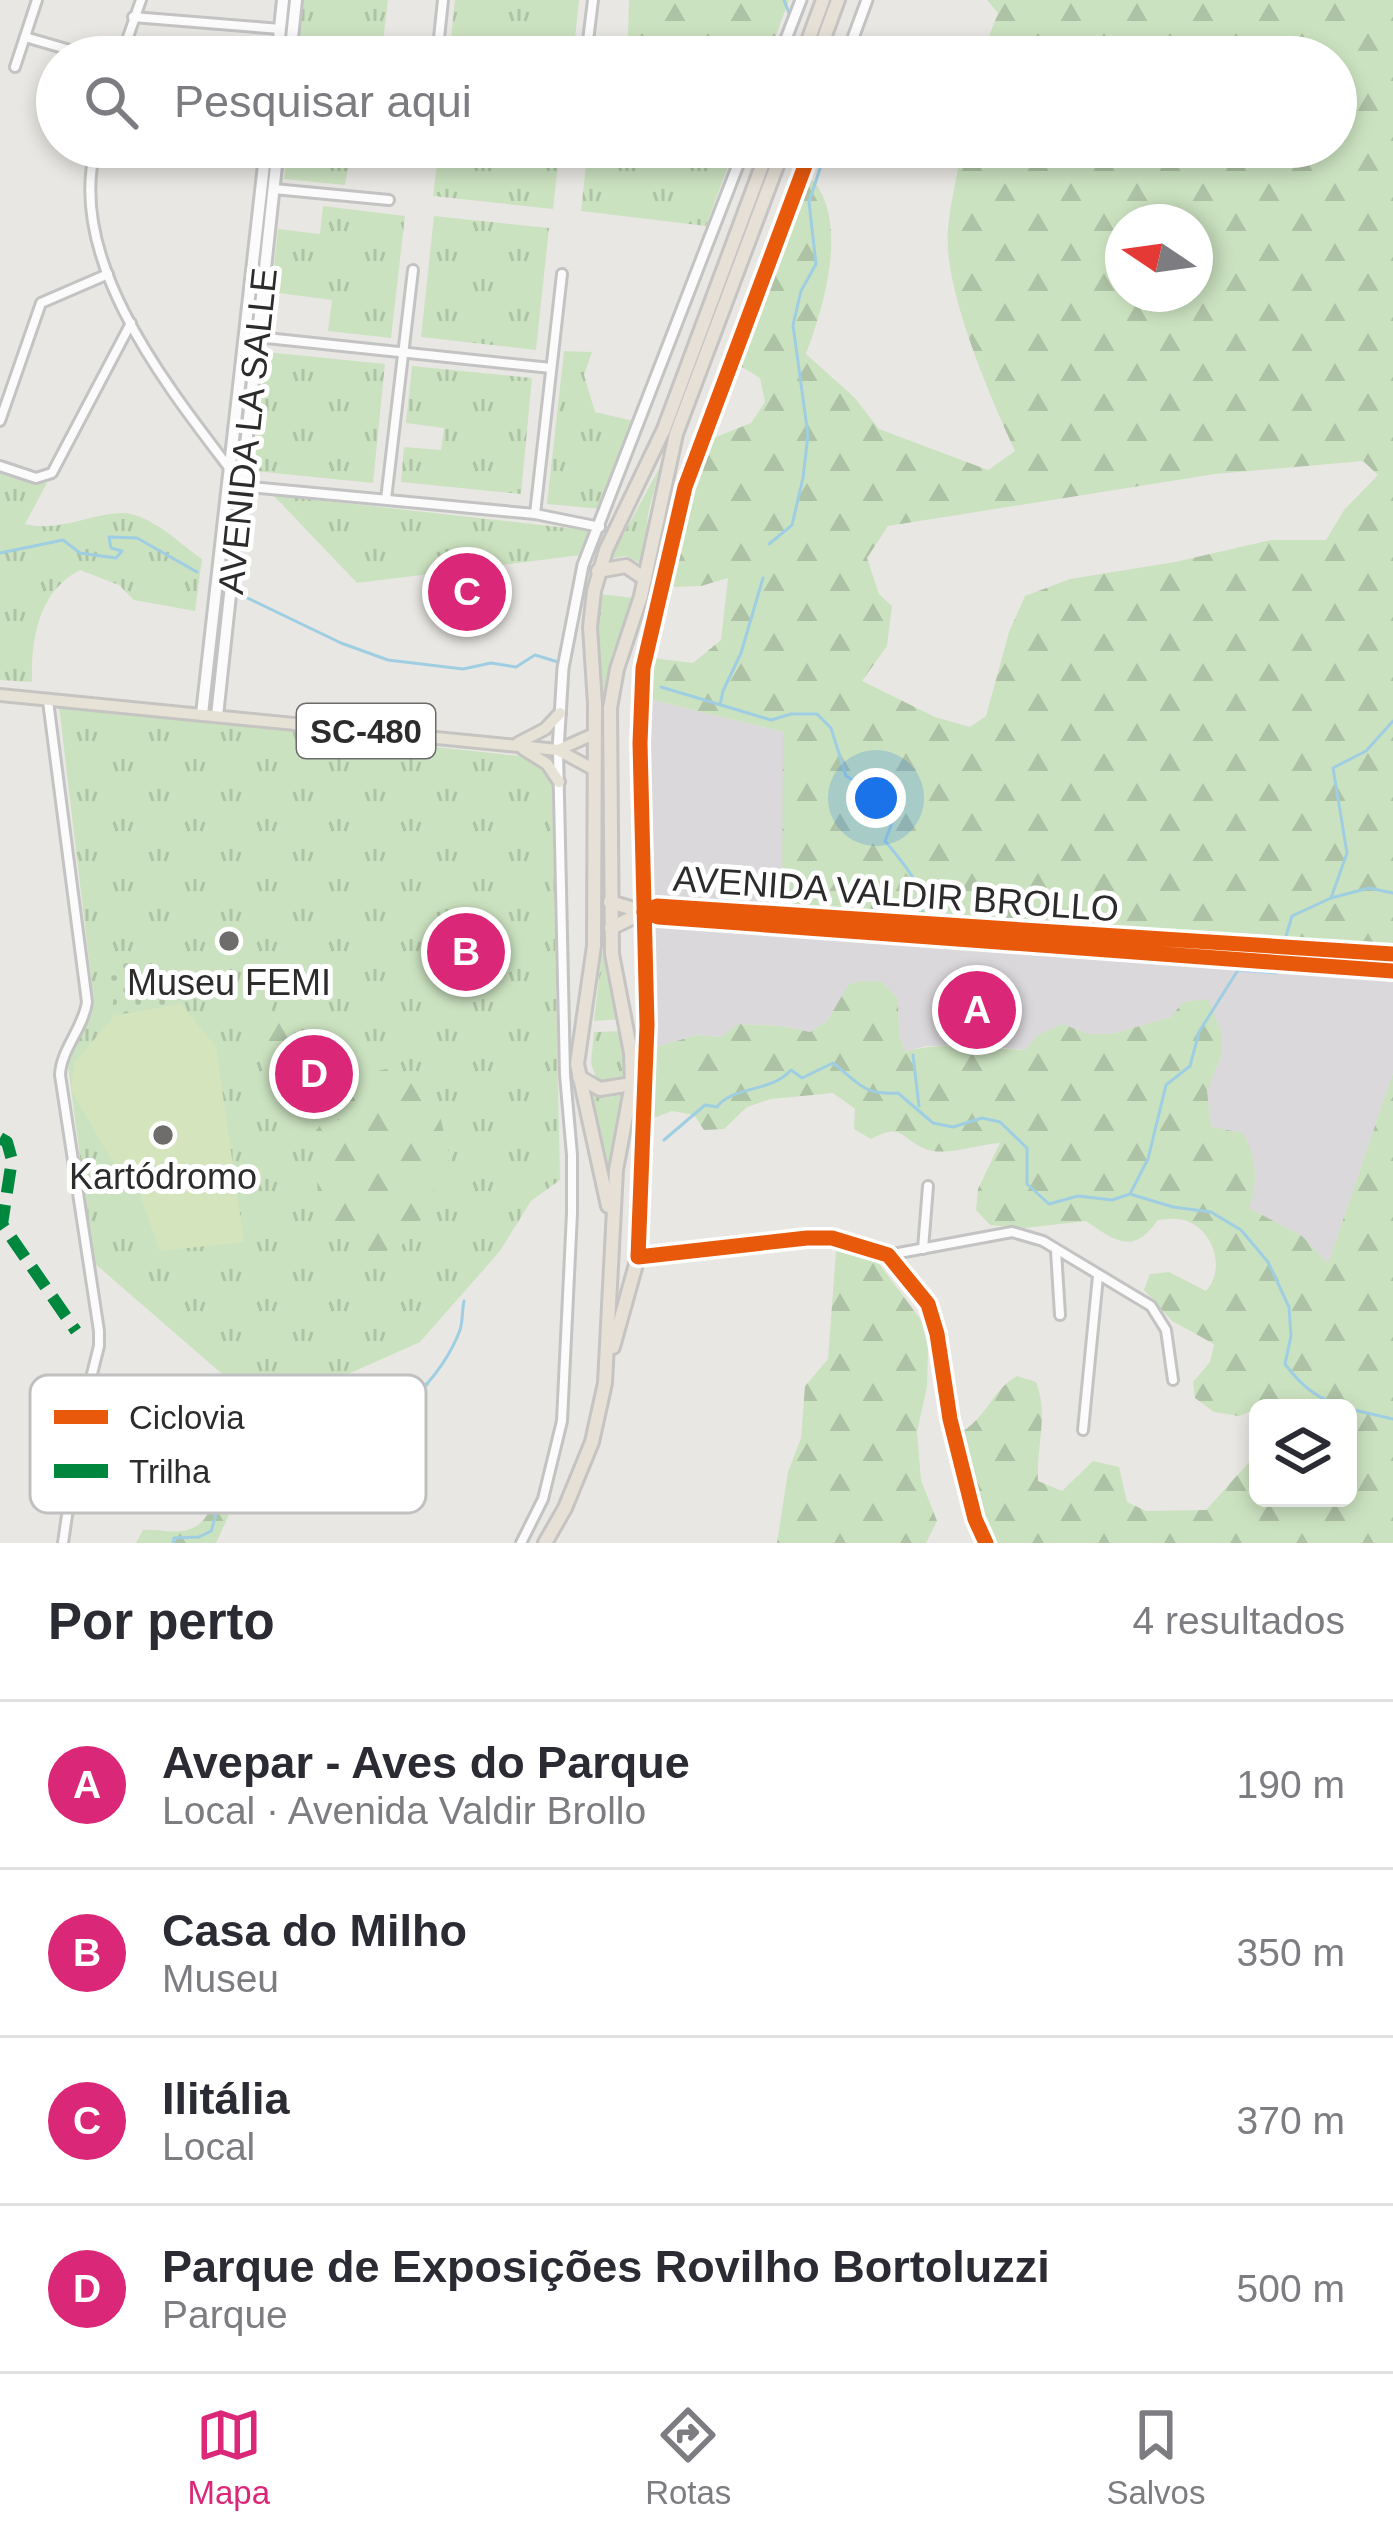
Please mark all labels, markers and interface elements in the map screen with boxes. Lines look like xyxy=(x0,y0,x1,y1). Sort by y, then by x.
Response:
search box xyxy=(36,36,1357,168)
icon: search xyxy=(78,69,144,135)
text: Pesquisar aqui xyxy=(174,76,472,127)
north arrow xyxy=(1105,204,1213,312)
street label: AVENIDA LA SALLE xyxy=(210,266,285,596)
pin: C xyxy=(428,547,506,637)
road number: SC-480 xyxy=(297,704,435,758)
your location xyxy=(846,768,906,828)
street label: AVENIDA VALDIR BROLLO xyxy=(672,857,1120,930)
pin: B xyxy=(427,907,505,997)
marker: Museu FEMI xyxy=(216,928,242,954)
place label: Museu FEMI xyxy=(127,962,331,1003)
pin: A xyxy=(938,965,1016,1055)
pin: D xyxy=(275,1029,353,1119)
marker: Kartódromo xyxy=(150,1122,176,1148)
place label: Kartódromo xyxy=(69,1156,257,1197)
legend xyxy=(30,1375,426,1513)
text: Ciclovia xyxy=(129,1399,245,1436)
map controls xyxy=(1249,1399,1357,1507)
button: layers xyxy=(1249,1399,1357,1507)
text: Trilha xyxy=(129,1453,211,1490)
text: Por perto xyxy=(48,1593,275,1650)
text: 4 resultados xyxy=(1133,1599,1345,1642)
text: Avepar - Aves do Parque xyxy=(162,1737,690,1788)
text: A xyxy=(73,1763,101,1806)
text: 190 m xyxy=(1237,1763,1345,1806)
text: Local · Avenida Valdir Brollo xyxy=(162,1789,646,1832)
text: Casa do Milho xyxy=(162,1905,467,1956)
text: B xyxy=(73,1931,101,1974)
text: 350 m xyxy=(1237,1931,1345,1974)
text: Museu xyxy=(162,1957,279,2000)
text: Ilitália xyxy=(162,2073,290,2124)
text: C xyxy=(73,2099,101,2142)
text: 370 m xyxy=(1237,2099,1345,2142)
text: Local xyxy=(162,2125,255,2168)
text: Parque de Exposições Rovilho Bortoluzzi xyxy=(162,2241,1050,2292)
text: D xyxy=(73,2267,101,2310)
text: 500 m xyxy=(1237,2267,1345,2310)
text: Parque xyxy=(162,2293,288,2336)
tab: Mapa xyxy=(188,2402,270,2512)
tab: Rotas xyxy=(645,2402,731,2512)
tab: Salvos xyxy=(1106,2402,1205,2512)

